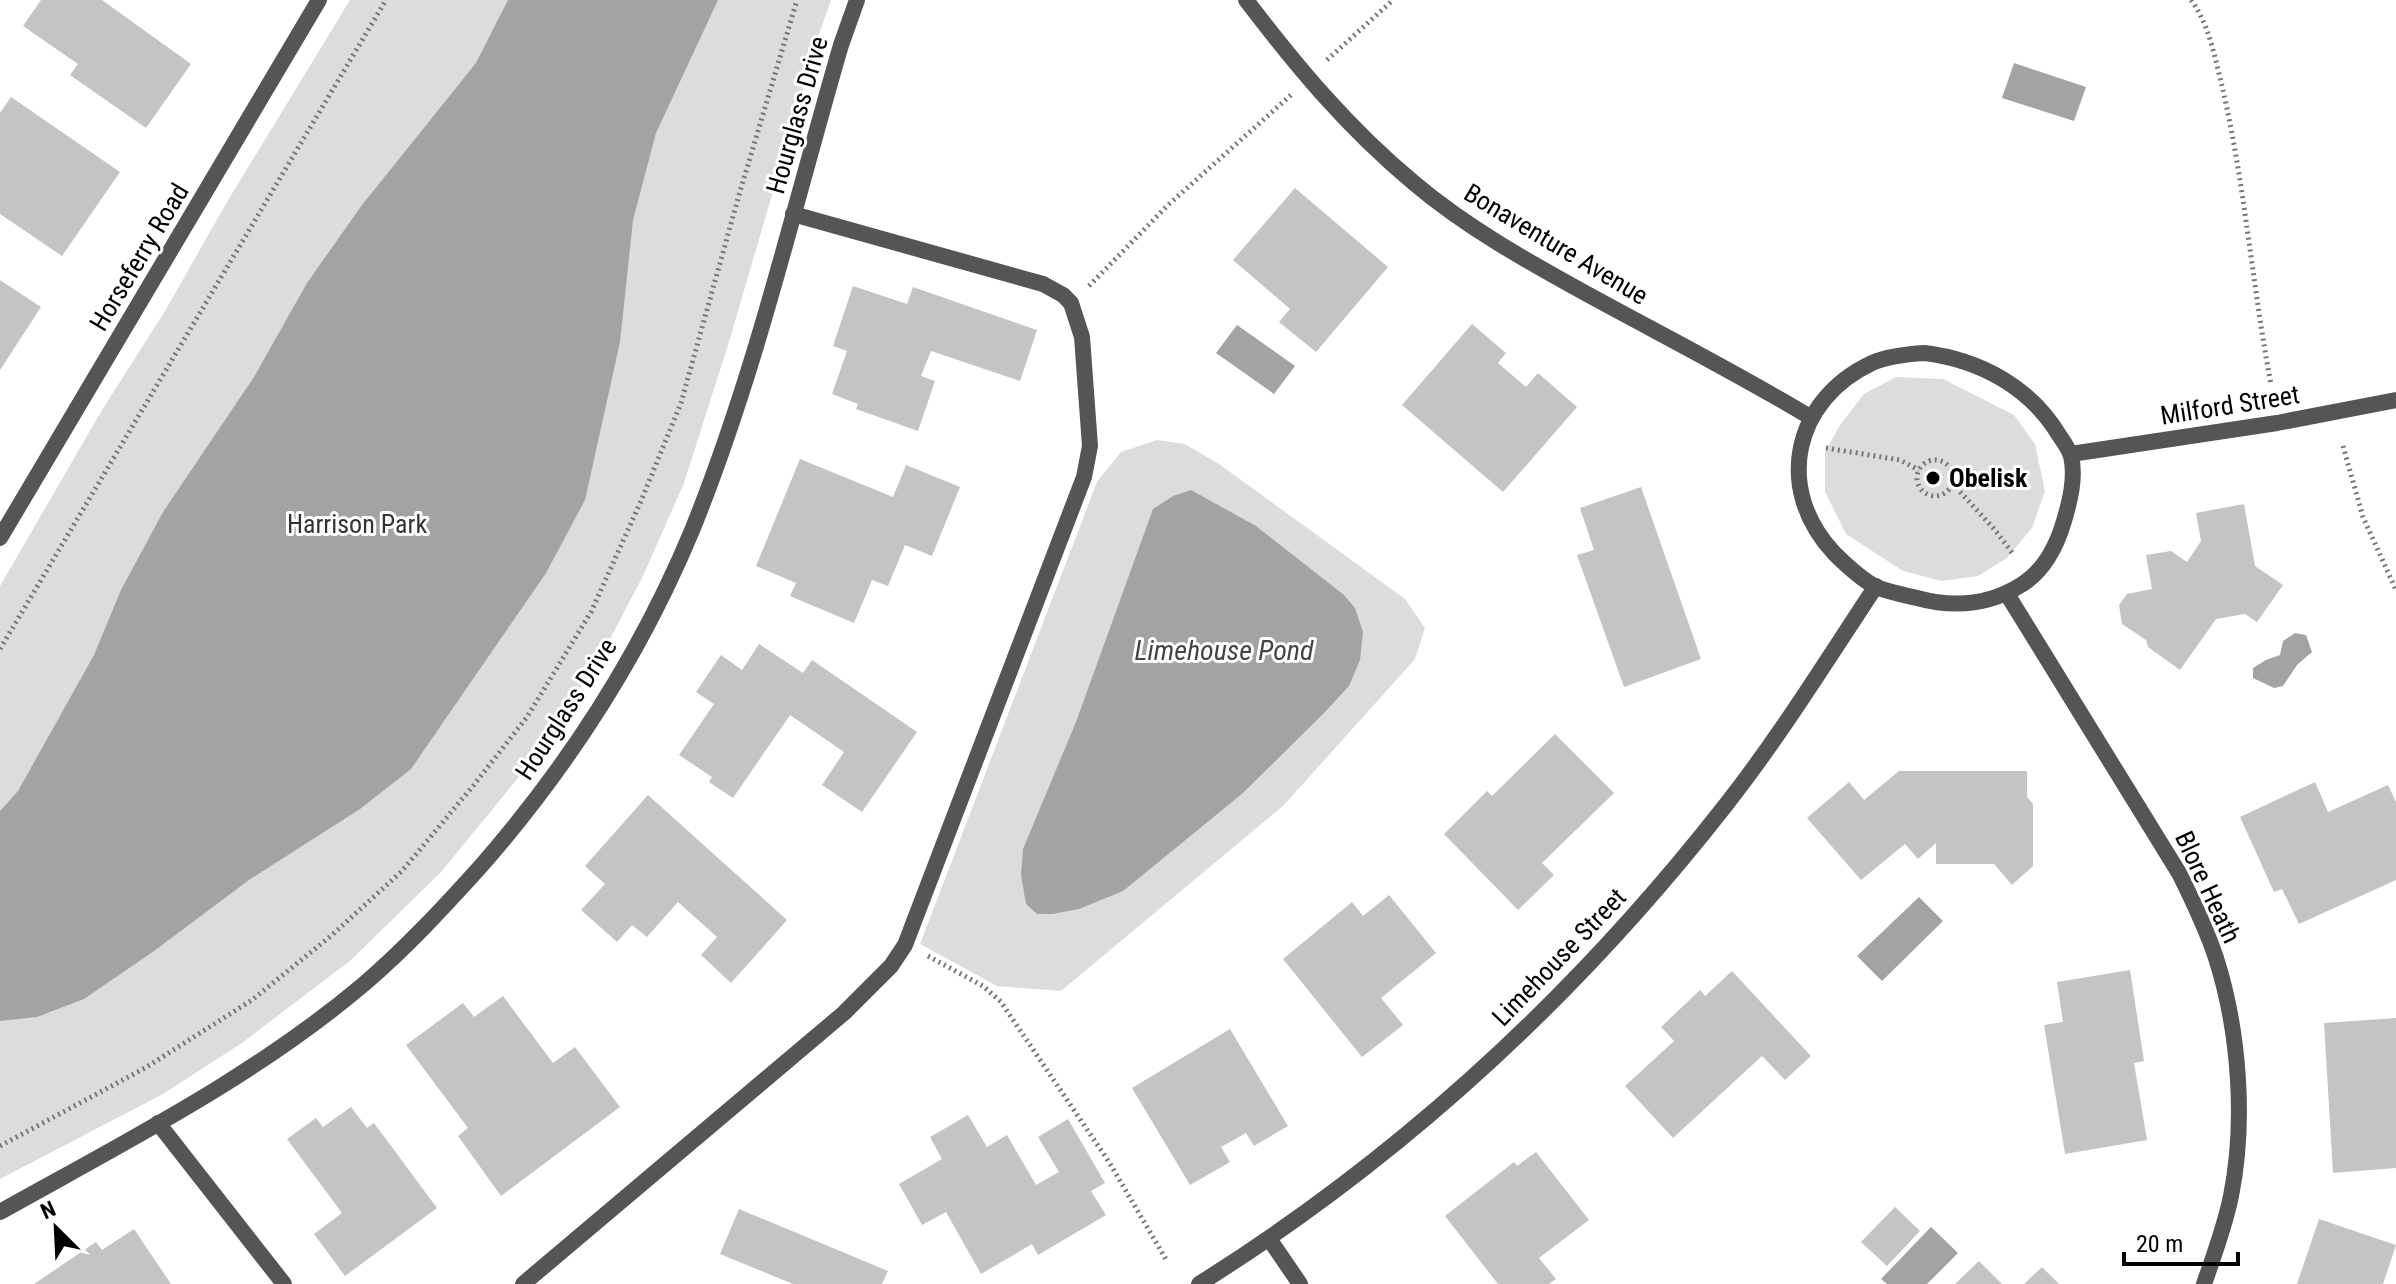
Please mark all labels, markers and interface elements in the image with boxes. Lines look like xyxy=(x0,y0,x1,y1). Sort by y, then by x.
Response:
street label: Hourglass Drive xyxy=(760,33,834,197)
street label: Bonaventure Avenue xyxy=(1459,177,1653,311)
street label: Horseferry Road xyxy=(83,178,195,336)
street label: Milford Street xyxy=(2158,379,2302,431)
place label: Obelisk xyxy=(1949,463,2028,493)
marker: Obelisk xyxy=(1924,469,1942,487)
park label: Harrison Park xyxy=(287,509,427,539)
street label: Hourglass Drive xyxy=(509,633,623,785)
water label: Limehouse Pond xyxy=(1135,634,1314,667)
street label: Blore Heath xyxy=(2169,826,2247,948)
street label: Limehouse Street xyxy=(1486,882,1632,1032)
north arrow xyxy=(16,1188,96,1268)
text: N xyxy=(37,1196,59,1224)
scale bar xyxy=(2124,1216,2238,1266)
text: 20 m xyxy=(2136,1230,2183,1258)

